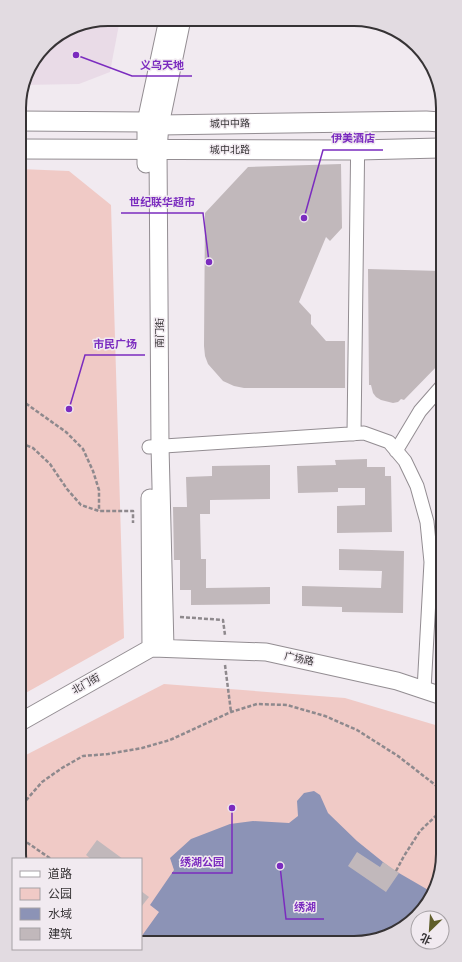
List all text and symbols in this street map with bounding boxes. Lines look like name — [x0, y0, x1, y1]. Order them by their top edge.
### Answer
callout: 义乌天地 — [132, 53, 192, 76]
text: 义乌天地 — [140, 59, 184, 72]
street label: 城中中路 — [210, 118, 250, 130]
callout: 伊美酒店 — [323, 127, 383, 150]
text: 伊美酒店 — [331, 132, 375, 145]
street label: 城中北路 — [210, 144, 250, 156]
callout: 世纪联华超市 — [121, 190, 203, 213]
text: 世纪联华超市 — [129, 196, 195, 209]
street label: 南门街 — [154, 318, 166, 348]
callout: 市民广场 — [85, 332, 145, 355]
text: 市民广场 — [93, 338, 137, 351]
street label: 广场路 — [283, 650, 315, 668]
street label: 北门街 — [70, 671, 102, 697]
callout: 绣湖公园 — [172, 850, 232, 873]
text: 绣湖公园 — [180, 856, 224, 869]
legend — [12, 858, 142, 950]
text: 道路 — [48, 867, 72, 881]
text: 公园 — [48, 887, 72, 901]
callout: 绣湖 — [286, 896, 324, 919]
text: 绣湖 — [294, 901, 316, 914]
text: 水域 — [48, 907, 72, 921]
north arrow — [410, 910, 450, 950]
text: 建筑 — [48, 927, 72, 941]
text: 北 — [418, 930, 434, 947]

